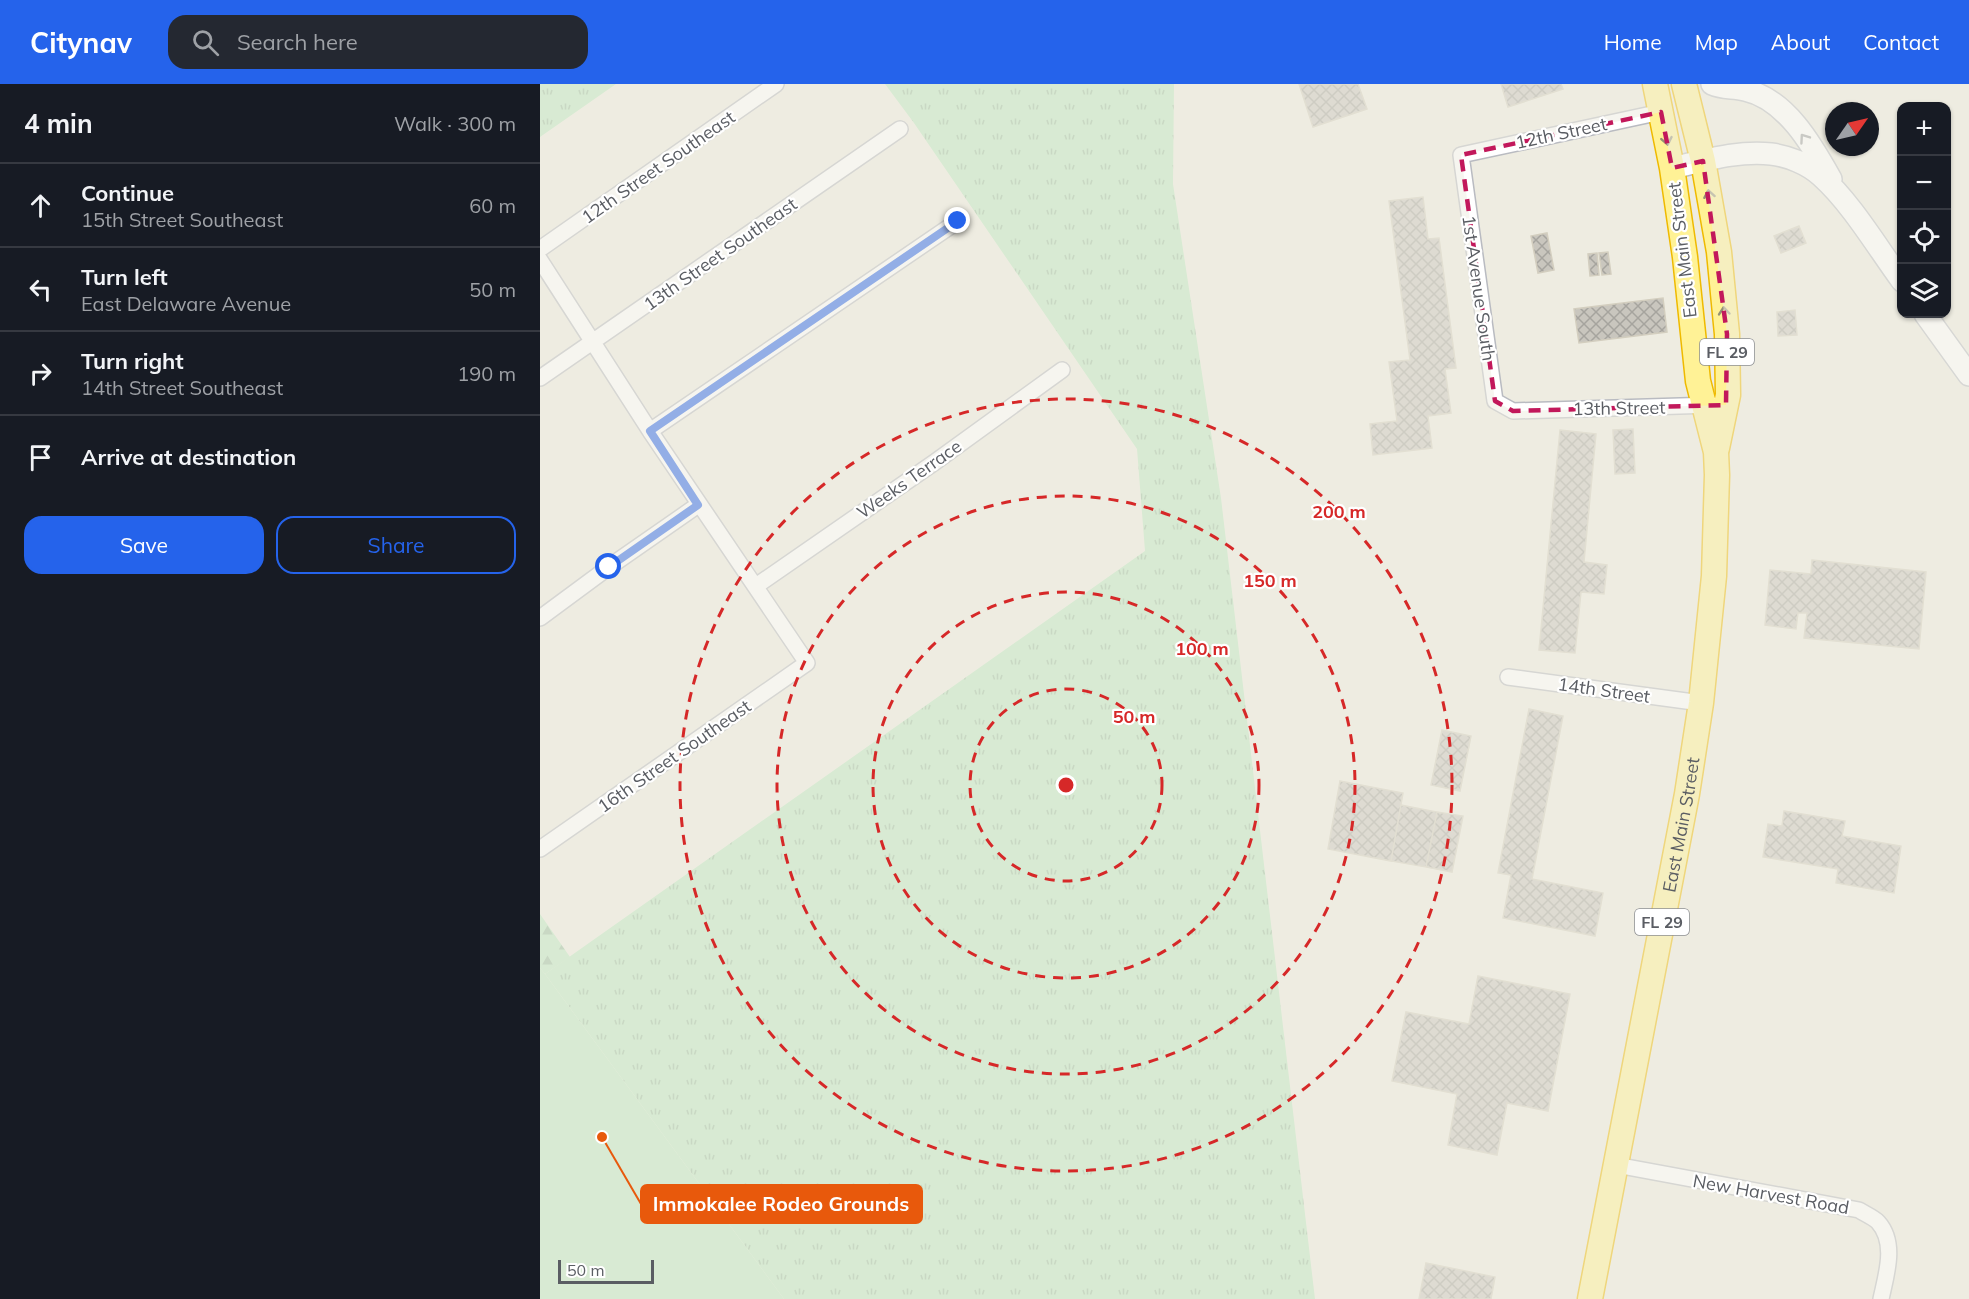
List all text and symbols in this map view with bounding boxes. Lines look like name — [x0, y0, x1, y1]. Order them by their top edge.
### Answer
search box — [168, 15, 588, 69]
text: Citynav — [30, 25, 132, 60]
icon: search — [189, 26, 222, 59]
text: Search here — [237, 28, 358, 56]
text: Home — [1604, 29, 1662, 55]
text: Map — [1695, 29, 1738, 55]
text: About — [1771, 29, 1830, 55]
text: Contact — [1863, 29, 1939, 55]
north arrow — [1825, 102, 1879, 156]
map controls — [1897, 102, 1951, 318]
button: + — [1897, 102, 1951, 156]
street label: 12th Street Southeast — [577, 105, 739, 229]
text: 4 min — [24, 107, 93, 140]
text: Walk · 300 m — [394, 111, 516, 136]
street label: 12th Street — [1513, 112, 1609, 154]
one-way arrow — [1800, 133, 1811, 144]
one-way arrow — [1660, 136, 1673, 146]
button: − — [1897, 156, 1951, 210]
text: Continue — [81, 179, 174, 207]
street label: East Main Street — [1662, 181, 1702, 319]
icon: ahead — [24, 189, 57, 222]
one-way arrow — [1703, 190, 1716, 200]
street label: 13th Street Southeast — [639, 192, 801, 316]
text: 60 m — [469, 193, 516, 218]
text: 15th Street Southeast — [81, 207, 283, 232]
route end — [944, 207, 970, 233]
button: locate — [1897, 210, 1951, 264]
street label: 1st Avenue South — [1457, 214, 1501, 362]
text: Turn left — [81, 263, 168, 291]
button: layers — [1897, 264, 1951, 318]
icon: left — [24, 273, 57, 306]
text: 50 m — [469, 277, 516, 302]
text: East Delaware Avenue — [81, 291, 291, 316]
one-way arrow — [1718, 306, 1731, 315]
road number: FL 29 — [1700, 339, 1754, 365]
text: Turn right — [81, 347, 184, 375]
icon: right — [24, 357, 57, 390]
text: 190 m — [457, 361, 516, 386]
text: 14th Street Southeast — [81, 375, 283, 400]
street label: 13th Street — [1572, 396, 1666, 420]
street label: Weeks Terrace — [852, 434, 966, 524]
icon: arrive — [24, 441, 57, 474]
text: Arrive at destination — [81, 443, 296, 471]
text: 200 m — [1312, 500, 1366, 523]
button: Save — [24, 516, 264, 574]
button: Share — [276, 516, 516, 574]
route start — [595, 553, 621, 579]
text: 150 m — [1243, 569, 1297, 592]
text: 100 m — [1175, 637, 1229, 660]
street label: 14th Street — [1556, 672, 1652, 708]
street label: 16th Street Southeast — [593, 694, 755, 818]
text: 50 m — [1113, 705, 1155, 728]
street label: East Main Street — [1657, 756, 1704, 894]
centre of rings — [1056, 775, 1076, 795]
road number: FL 29 — [1635, 909, 1689, 935]
street label: New Harvest Road — [1691, 1169, 1851, 1219]
callout: Immokalee Rodeo Grounds — [641, 1185, 922, 1223]
text: Immokalee Rodeo Grounds — [653, 1191, 909, 1216]
scale bar — [558, 1257, 654, 1284]
text: 50 m — [567, 1260, 604, 1280]

